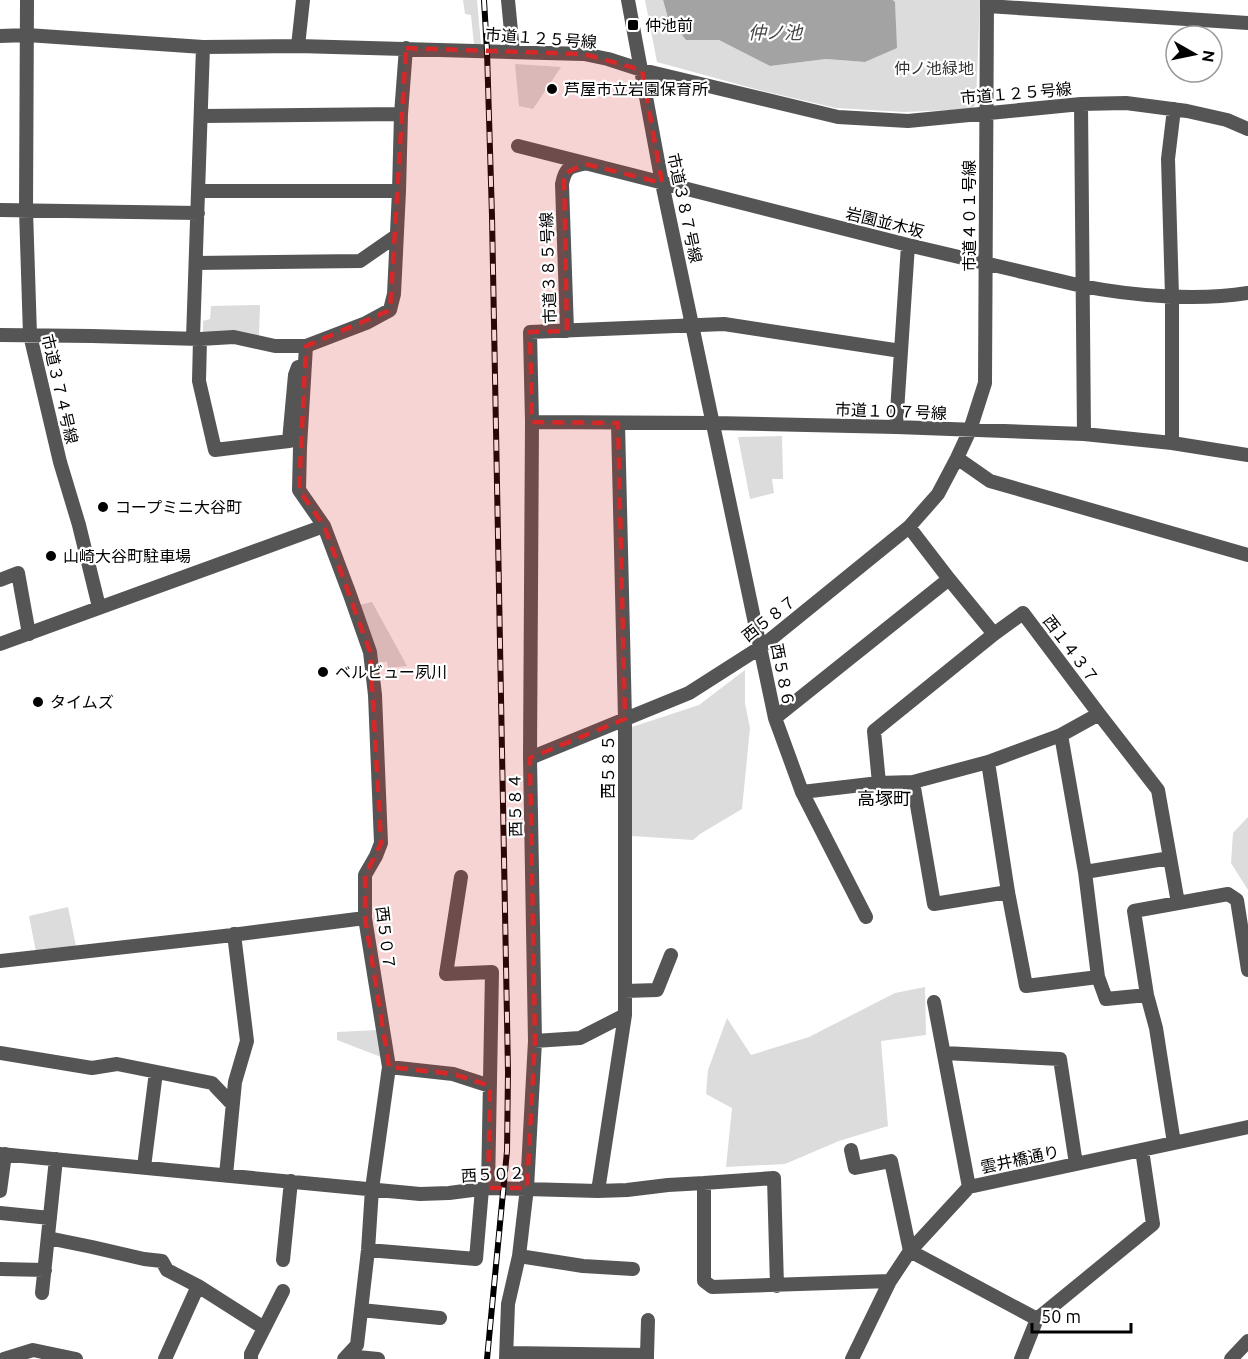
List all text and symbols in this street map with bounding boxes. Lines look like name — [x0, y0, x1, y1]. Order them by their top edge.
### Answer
place label: 仲池前 — [645, 16, 693, 34]
marker: 仲池前 — [626, 18, 640, 32]
water label: 仲ノ池 — [748, 22, 804, 42]
north arrow — [1164, 24, 1224, 84]
street label: 市道１２５号線 — [485, 25, 597, 51]
text: N — [1199, 49, 1219, 64]
park label: 仲ノ池緑地 — [894, 59, 974, 77]
street label: 市道１２５号線 — [959, 79, 1073, 107]
place label: 芦屋市立岩園保育所 — [564, 80, 708, 98]
marker: 芦屋市立岩園保育所 — [545, 82, 559, 96]
street label: 市道３８７号線 — [665, 151, 705, 265]
street label: 市道４０１号線 — [960, 160, 978, 272]
street label: 岩園並木坂 — [844, 204, 926, 240]
street label: 市道３８５号線 — [537, 212, 559, 324]
street label: 市道３７４号線 — [39, 332, 81, 446]
street label: 市道１０７号線 — [835, 400, 947, 422]
place label: コープミニ大谷町 — [115, 498, 242, 516]
marker: コープミニ大谷町 — [96, 500, 110, 514]
place label: 山崎大谷町駐車場 — [63, 547, 191, 565]
marker: 山崎大谷町駐車場 — [44, 549, 58, 563]
street label: 西５８７ — [738, 591, 800, 645]
street label: 西１４３７ — [1040, 612, 1102, 686]
street label: 西５８６ — [768, 642, 798, 708]
place label: ベルビュー夙川 — [335, 663, 447, 681]
marker: ベルビュー夙川 — [316, 665, 330, 679]
place label: タイムズ — [50, 693, 114, 711]
marker: タイムズ — [31, 695, 45, 709]
street label: 西５８５ — [599, 735, 617, 799]
street label: 西５８４ — [505, 773, 525, 837]
district label: 高塚町 — [857, 788, 911, 808]
street label: 西５０７ — [373, 905, 399, 971]
street label: 雲井橋通り — [979, 1142, 1061, 1176]
street label: 西５０２ — [461, 1163, 525, 1185]
scale bar — [1032, 1296, 1131, 1334]
text: 50 m — [1041, 1306, 1081, 1326]

